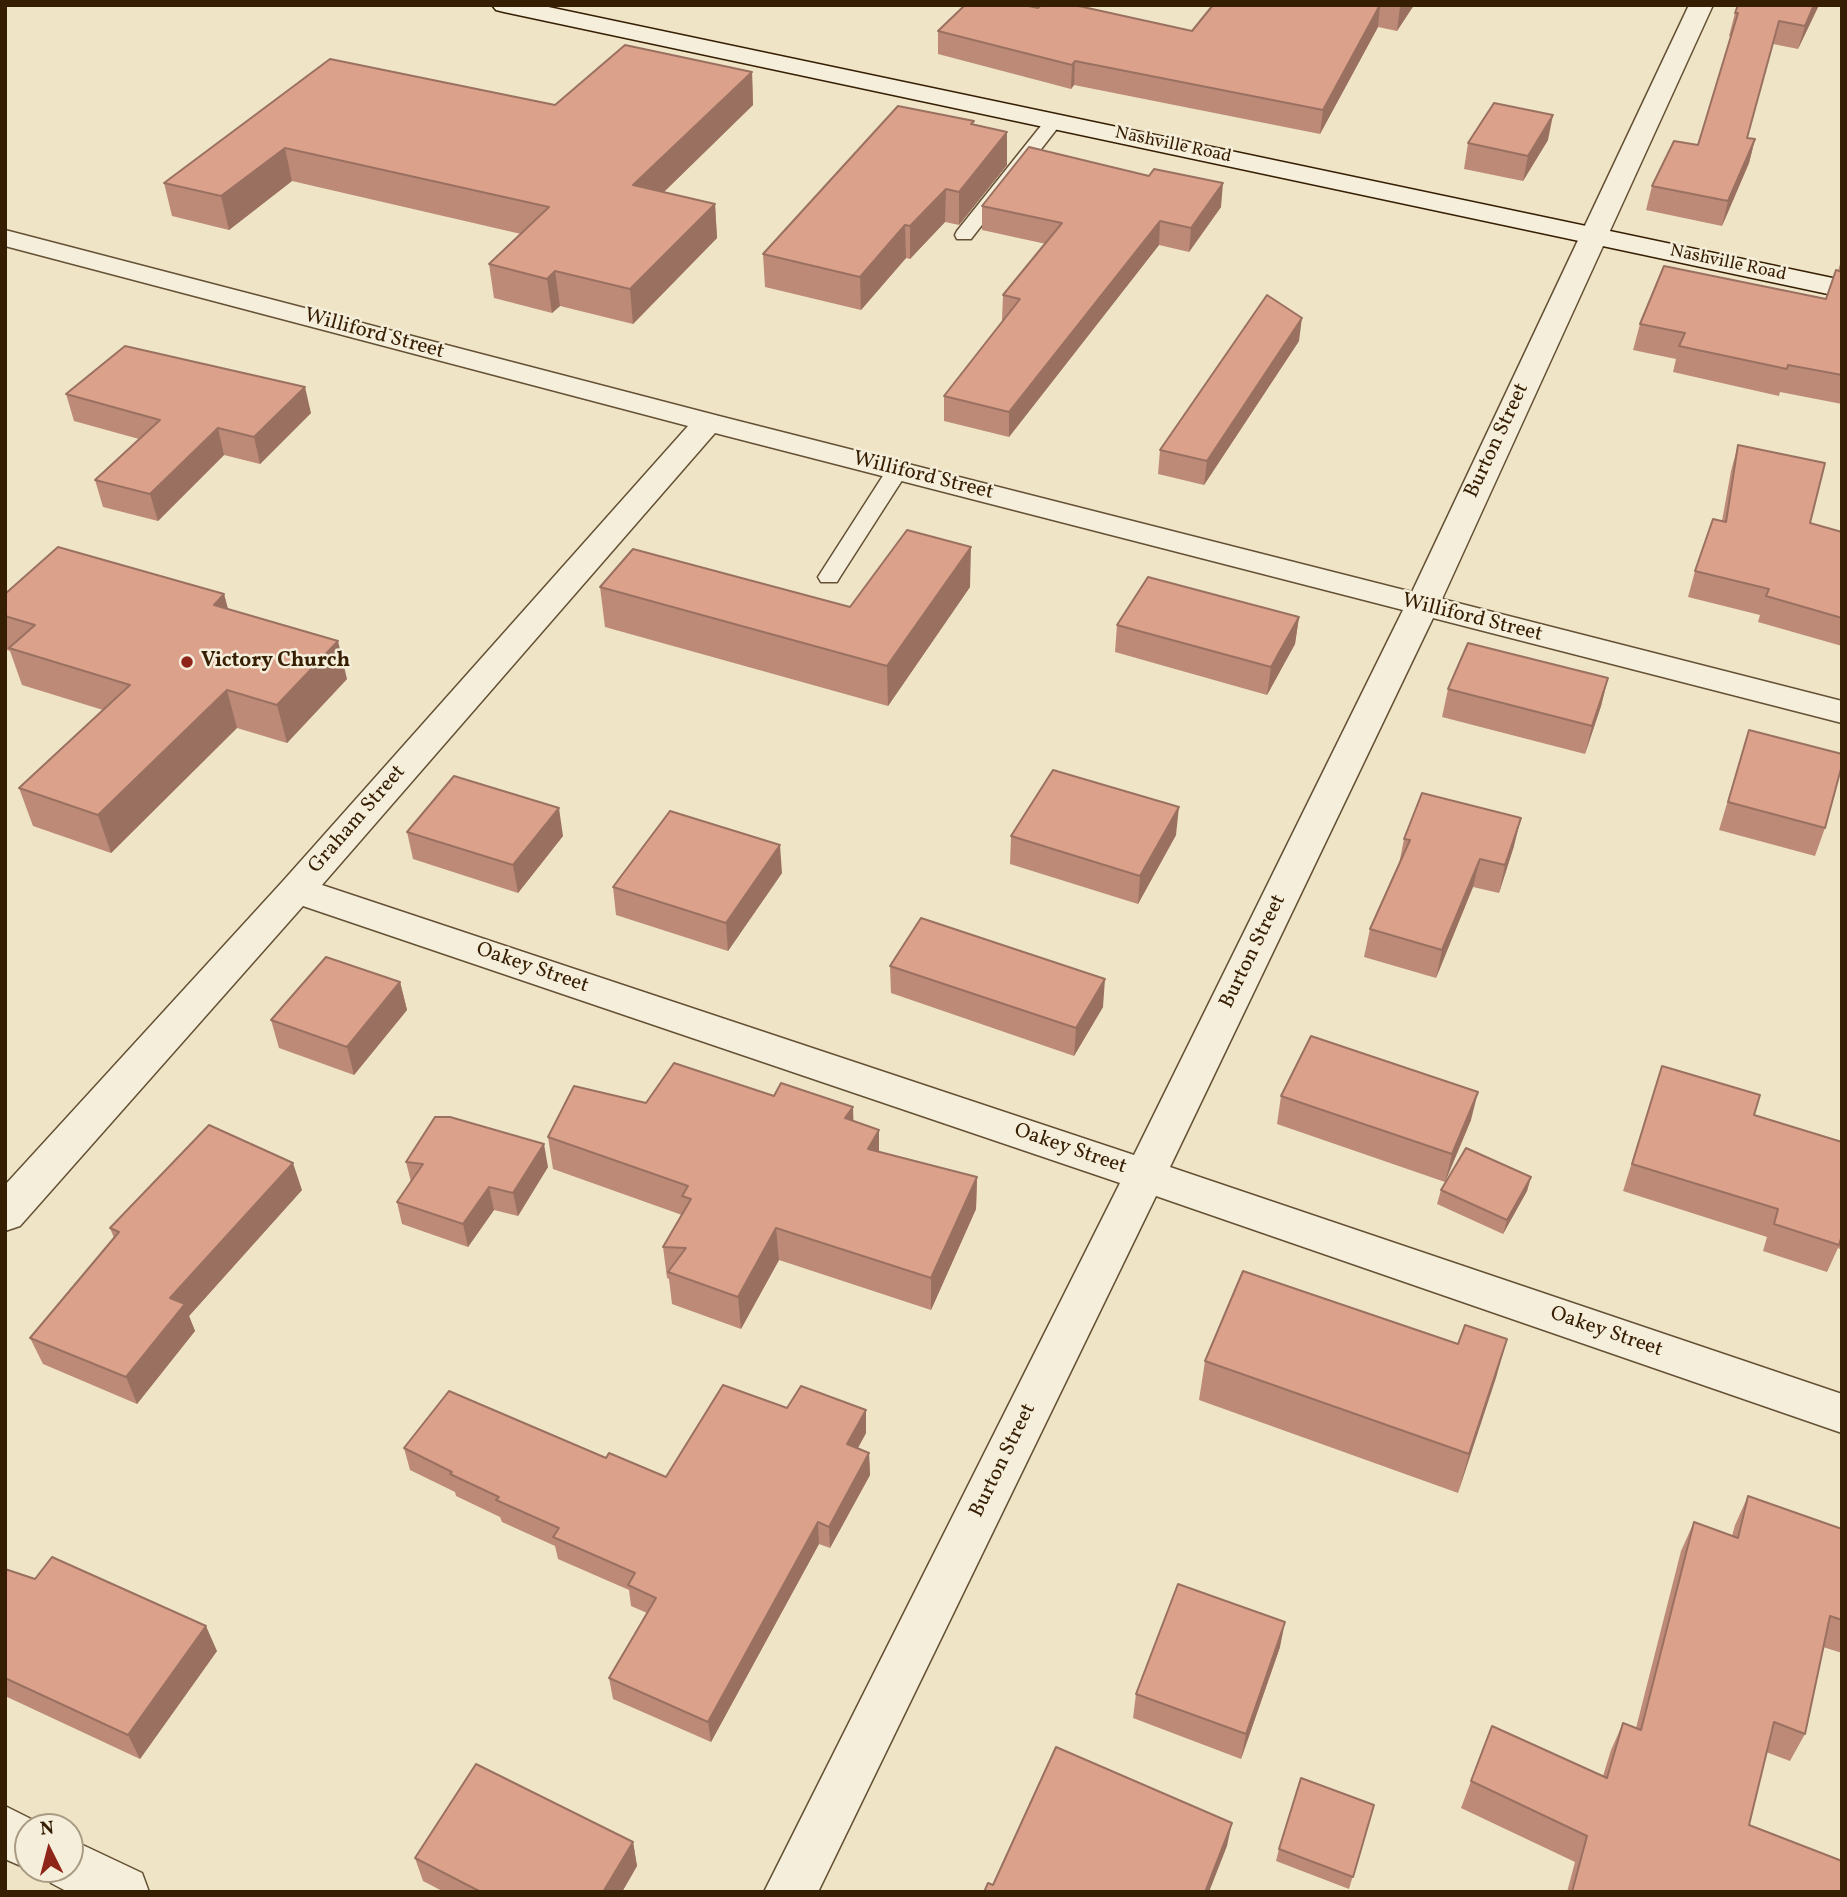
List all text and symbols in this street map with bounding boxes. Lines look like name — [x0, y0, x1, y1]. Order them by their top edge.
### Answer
street label: Nashville Road — [1113, 123, 1233, 169]
street label: Nashville Road — [1668, 241, 1788, 287]
street label: Williford Street — [301, 304, 447, 366]
street label: Burton Street — [1460, 380, 1536, 502]
street label: Williford Street — [850, 447, 996, 507]
street label: Williford Street — [1399, 589, 1545, 649]
place label: Victory Church — [201, 649, 350, 675]
marker: Victory Church — [179, 654, 195, 670]
street label: Graham Street — [304, 761, 412, 879]
street label: Burton Street — [1216, 891, 1292, 1013]
street label: Oakey Street — [472, 938, 592, 1000]
street label: Oakey Street — [1010, 1119, 1130, 1181]
street label: Oakey Street — [1546, 1302, 1666, 1364]
street label: Burton Street — [966, 1400, 1042, 1522]
north arrow — [14, 1813, 84, 1883]
text: N — [39, 1815, 55, 1843]

